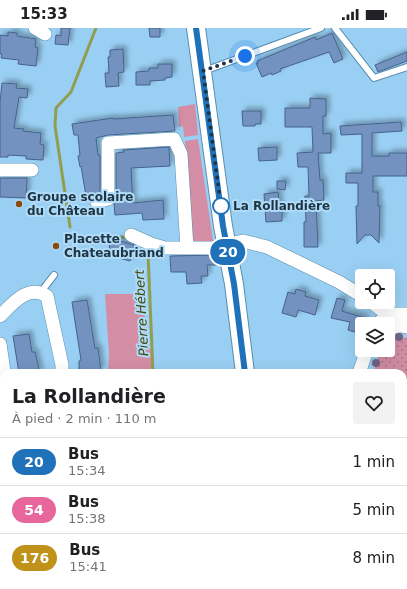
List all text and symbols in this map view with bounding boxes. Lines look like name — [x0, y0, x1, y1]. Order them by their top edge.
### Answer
text: 15:33 — [20, 5, 68, 23]
your location — [235, 46, 255, 66]
place label: Groupe scolaire du Château — [27, 190, 133, 218]
marker: La Rollandière — [212, 197, 230, 215]
marker: Groupe scolaire du Château — [14, 199, 24, 209]
place label: La Rollandière — [233, 199, 330, 213]
place label: Placette Chateaubriand — [64, 232, 164, 260]
line badge: 20 — [210, 239, 246, 265]
marker: Placette Chateaubriand — [51, 241, 61, 251]
text: 20 — [218, 244, 238, 260]
water label: Pierre Hébert — [132, 268, 151, 357]
map controls — [355, 269, 395, 357]
button: locate — [355, 269, 395, 309]
button: layers — [355, 317, 395, 357]
button: heart — [353, 382, 395, 424]
text: La Rollandière — [12, 385, 166, 407]
text: À pied · 2 min · 110 m — [12, 411, 156, 426]
text: Bus — [68, 445, 99, 463]
text: 1 min — [352, 453, 395, 471]
text: 20 — [24, 454, 44, 470]
text: 15:34 — [68, 463, 105, 478]
text: Bus — [68, 493, 99, 511]
text: 5 min — [352, 501, 395, 519]
text: 54 — [24, 502, 44, 518]
text: 15:38 — [68, 511, 105, 526]
text: Bus — [69, 541, 100, 559]
text: 8 min — [352, 549, 395, 567]
text: 176 — [20, 550, 49, 566]
text: 15:41 — [69, 559, 107, 574]

